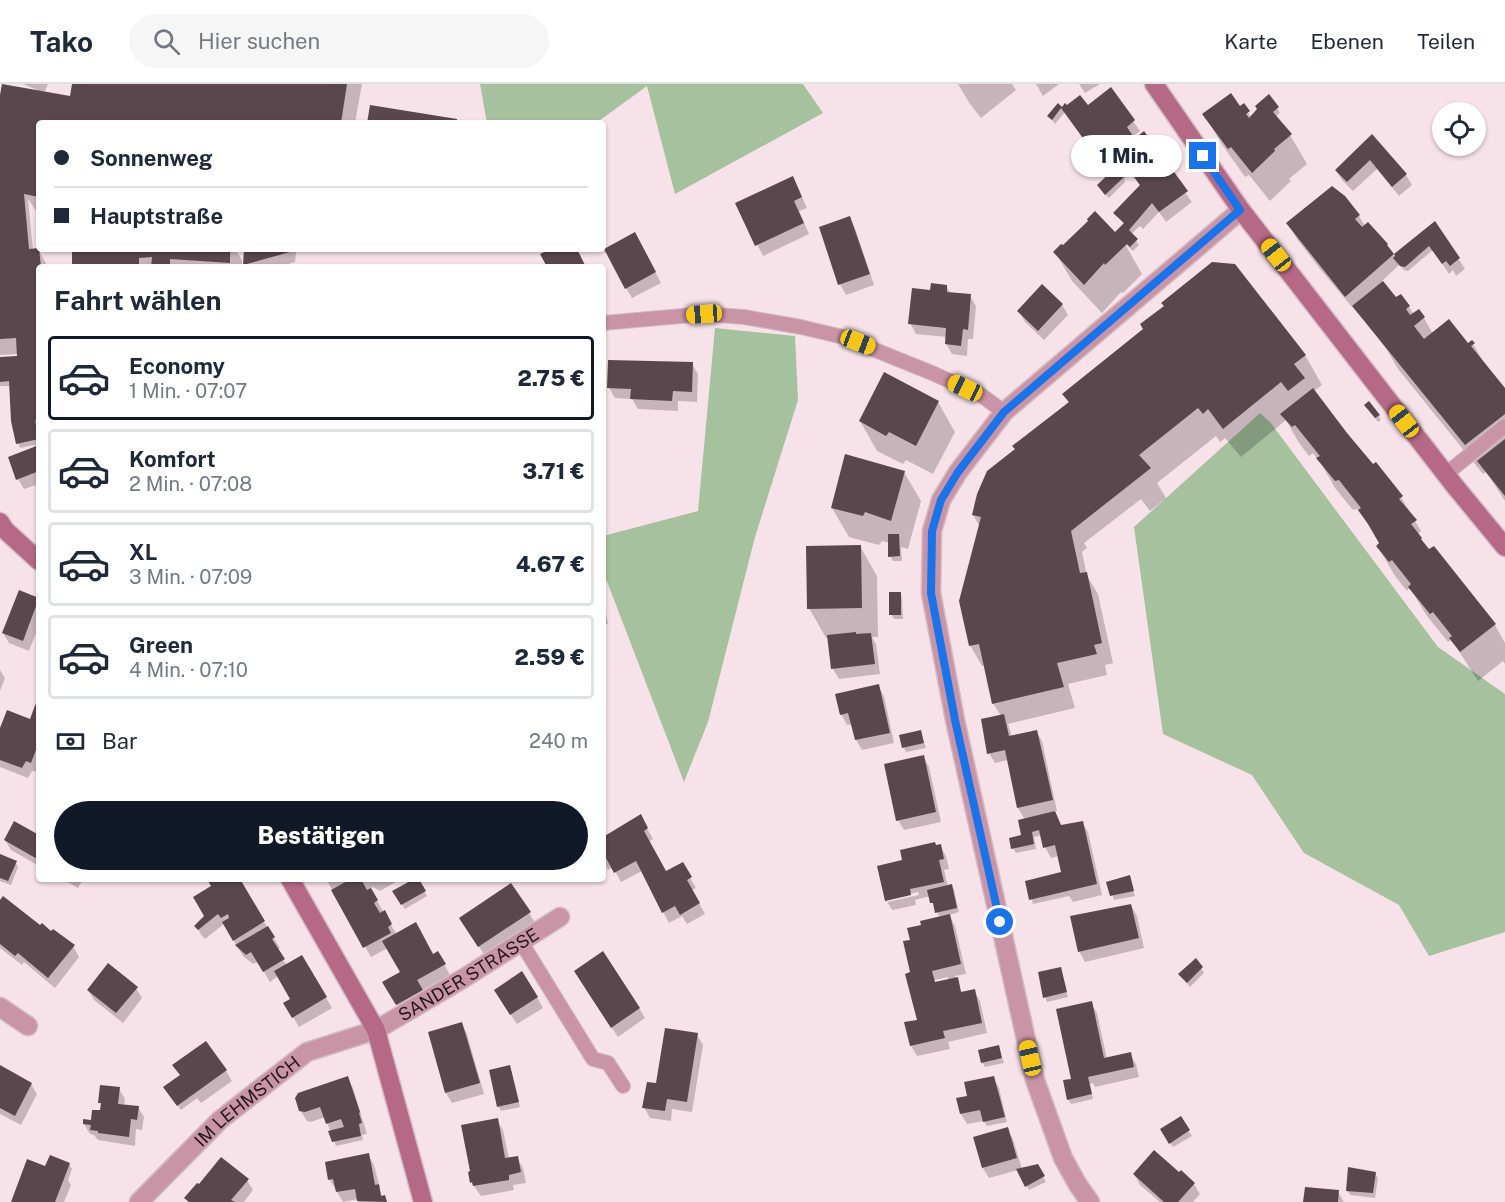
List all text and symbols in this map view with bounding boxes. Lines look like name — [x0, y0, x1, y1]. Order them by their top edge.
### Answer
search box — [129, 14, 549, 68]
text: Tako — [30, 25, 93, 58]
icon: search — [150, 25, 183, 58]
text: Hier suchen — [198, 28, 320, 54]
text: Karte — [1224, 29, 1278, 54]
text: Ebenen — [1311, 29, 1384, 54]
text: Teilen — [1417, 29, 1475, 54]
map controls — [1432, 102, 1486, 156]
button: locate — [1432, 102, 1486, 156]
callout: 1 Min. — [1071, 135, 1182, 177]
route end — [1189, 142, 1216, 169]
text: 1 Min. — [1099, 144, 1154, 168]
text: Sonnenweg — [90, 145, 213, 171]
text: Hauptstraße — [90, 203, 223, 229]
car — [1258, 235, 1294, 275]
text: Fahrt wählen — [54, 284, 222, 316]
car — [685, 304, 723, 324]
car — [838, 327, 878, 357]
icon: car — [57, 351, 111, 405]
text: Economy — [129, 353, 225, 379]
text: 2.75 € — [517, 365, 585, 391]
car — [945, 372, 985, 404]
text: 1 Min. · 07:07 — [129, 379, 247, 403]
car — [1386, 401, 1422, 441]
icon: car — [57, 444, 111, 498]
text: Komfort — [129, 446, 216, 472]
text: 3.71 € — [522, 458, 585, 484]
text: 2 Min. · 07:08 — [129, 472, 252, 496]
icon: car — [57, 537, 111, 591]
text: XL — [129, 539, 157, 565]
text: 4.67 € — [516, 551, 585, 577]
text: 3 Min. · 07:09 — [129, 565, 252, 589]
icon: car — [57, 630, 111, 684]
text: Green — [129, 632, 193, 658]
text: 2.59 € — [515, 644, 585, 670]
text: 4 Min. · 07:10 — [129, 658, 248, 682]
icon: cash — [54, 725, 87, 758]
text: Bar — [102, 728, 138, 754]
text: 240 m — [529, 729, 588, 753]
button: Bestätigen — [54, 801, 588, 870]
route start — [986, 908, 1013, 935]
street label: SANDER STRASSE — [394, 923, 542, 1025]
car — [1017, 1038, 1043, 1078]
street label: IM LEHMSTICH — [190, 1051, 304, 1151]

